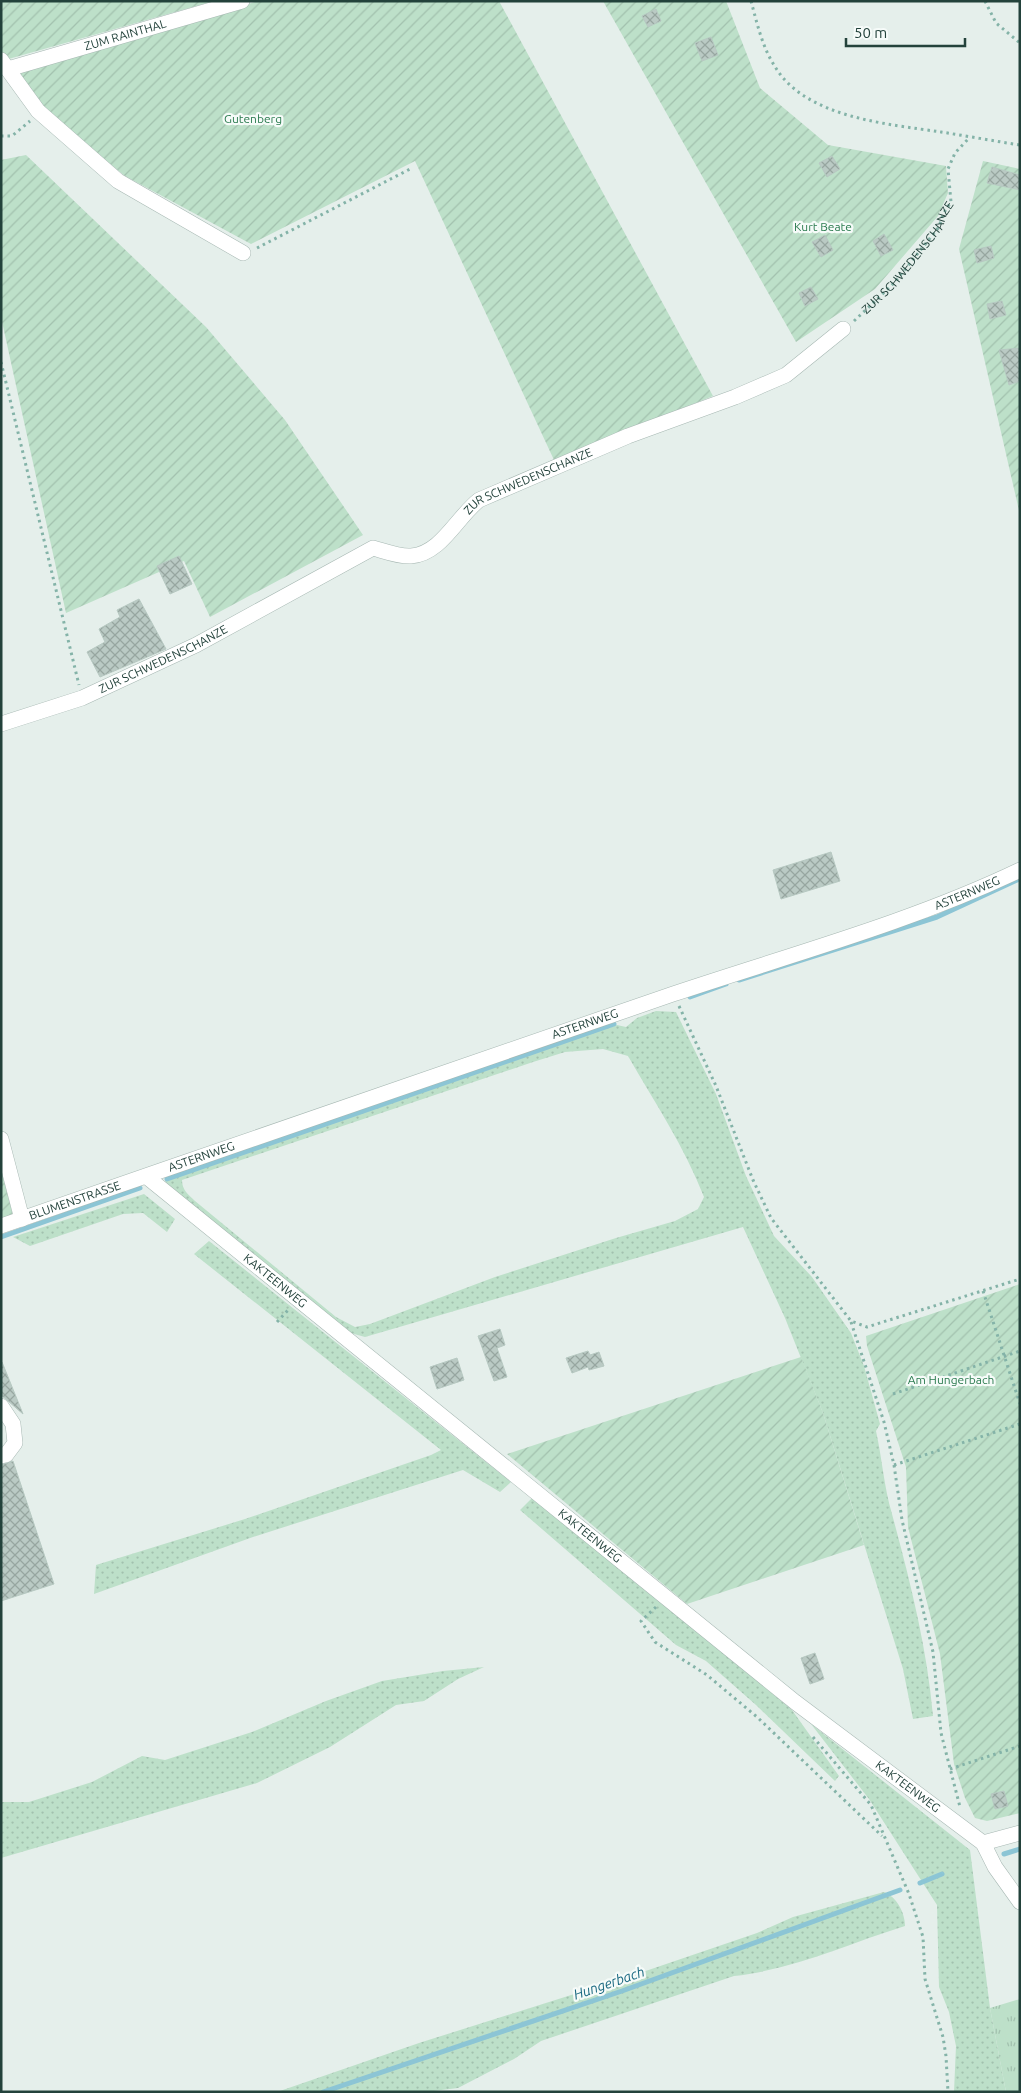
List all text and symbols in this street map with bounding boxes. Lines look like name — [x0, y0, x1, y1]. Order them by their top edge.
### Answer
scale bar — [846, 15, 965, 47]
street label: ZUM RAINTHAL — [83, 16, 167, 53]
text: 50 m — [854, 24, 887, 41]
park label: Gutenberg — [224, 112, 282, 125]
street label: ZUR SCHWEDENSCHANZE — [859, 198, 956, 316]
park label: Kurt Beate — [794, 220, 852, 233]
street label: ZUR SCHWEDENSCHANZE — [461, 445, 594, 517]
street label: ZUR SCHWEDENSCHANZE — [97, 622, 229, 695]
street label: ASTERNWEG — [933, 873, 1002, 912]
street label: ASTERNWEG — [550, 1006, 620, 1041]
street label: ASTERNWEG — [166, 1139, 236, 1174]
street label: BLUMENSTRASSE — [27, 1178, 122, 1222]
street label: KAKTEENWEG — [241, 1251, 310, 1310]
park label: Am Hungerbach — [908, 1373, 994, 1386]
street label: KAKTEENWEG — [556, 1506, 624, 1565]
street label: KAKTEENWEG — [873, 1758, 943, 1815]
water label: Hungerbach — [571, 1963, 647, 2003]

